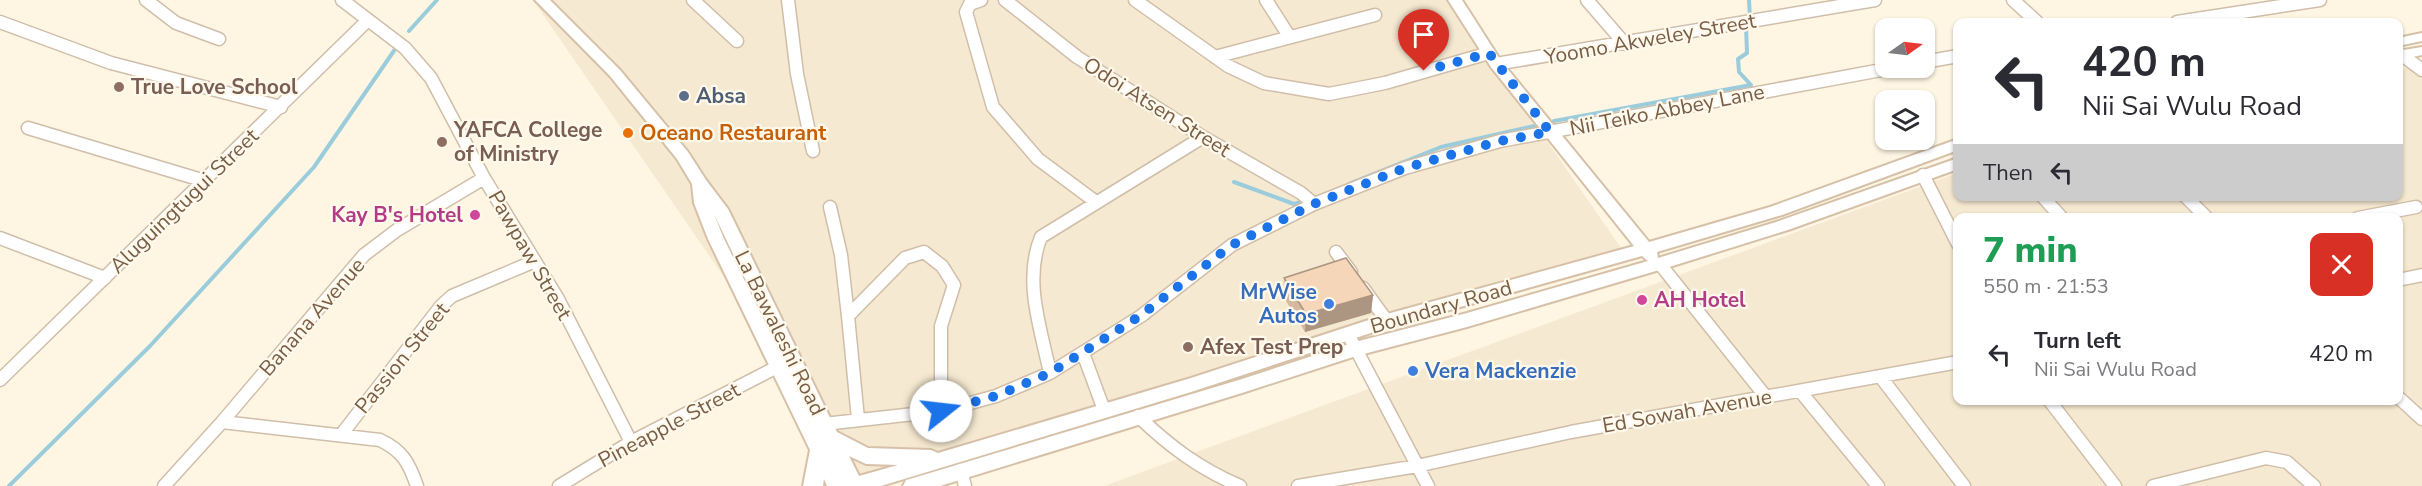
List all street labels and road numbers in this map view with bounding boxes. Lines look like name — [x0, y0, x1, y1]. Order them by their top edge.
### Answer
street label: Yoomo Akweley Street — [1541, 7, 1758, 72]
street label: Odoi Atsen Street — [1078, 50, 1236, 164]
street label: Nii Teiko Abbey Lane — [1567, 77, 1767, 143]
street label: Aluguingtugui Street — [103, 122, 265, 280]
street label: Pawpaw Street — [482, 185, 579, 325]
street label: La Bawaleshi Road — [728, 246, 832, 420]
street label: Banana Avenue — [253, 252, 371, 382]
street label: Boundary Road — [1367, 273, 1515, 341]
street label: Passion Street — [349, 296, 456, 419]
street label: Pineapple Street — [593, 376, 745, 474]
street label: Ed Sowah Avenue — [1600, 382, 1774, 440]

